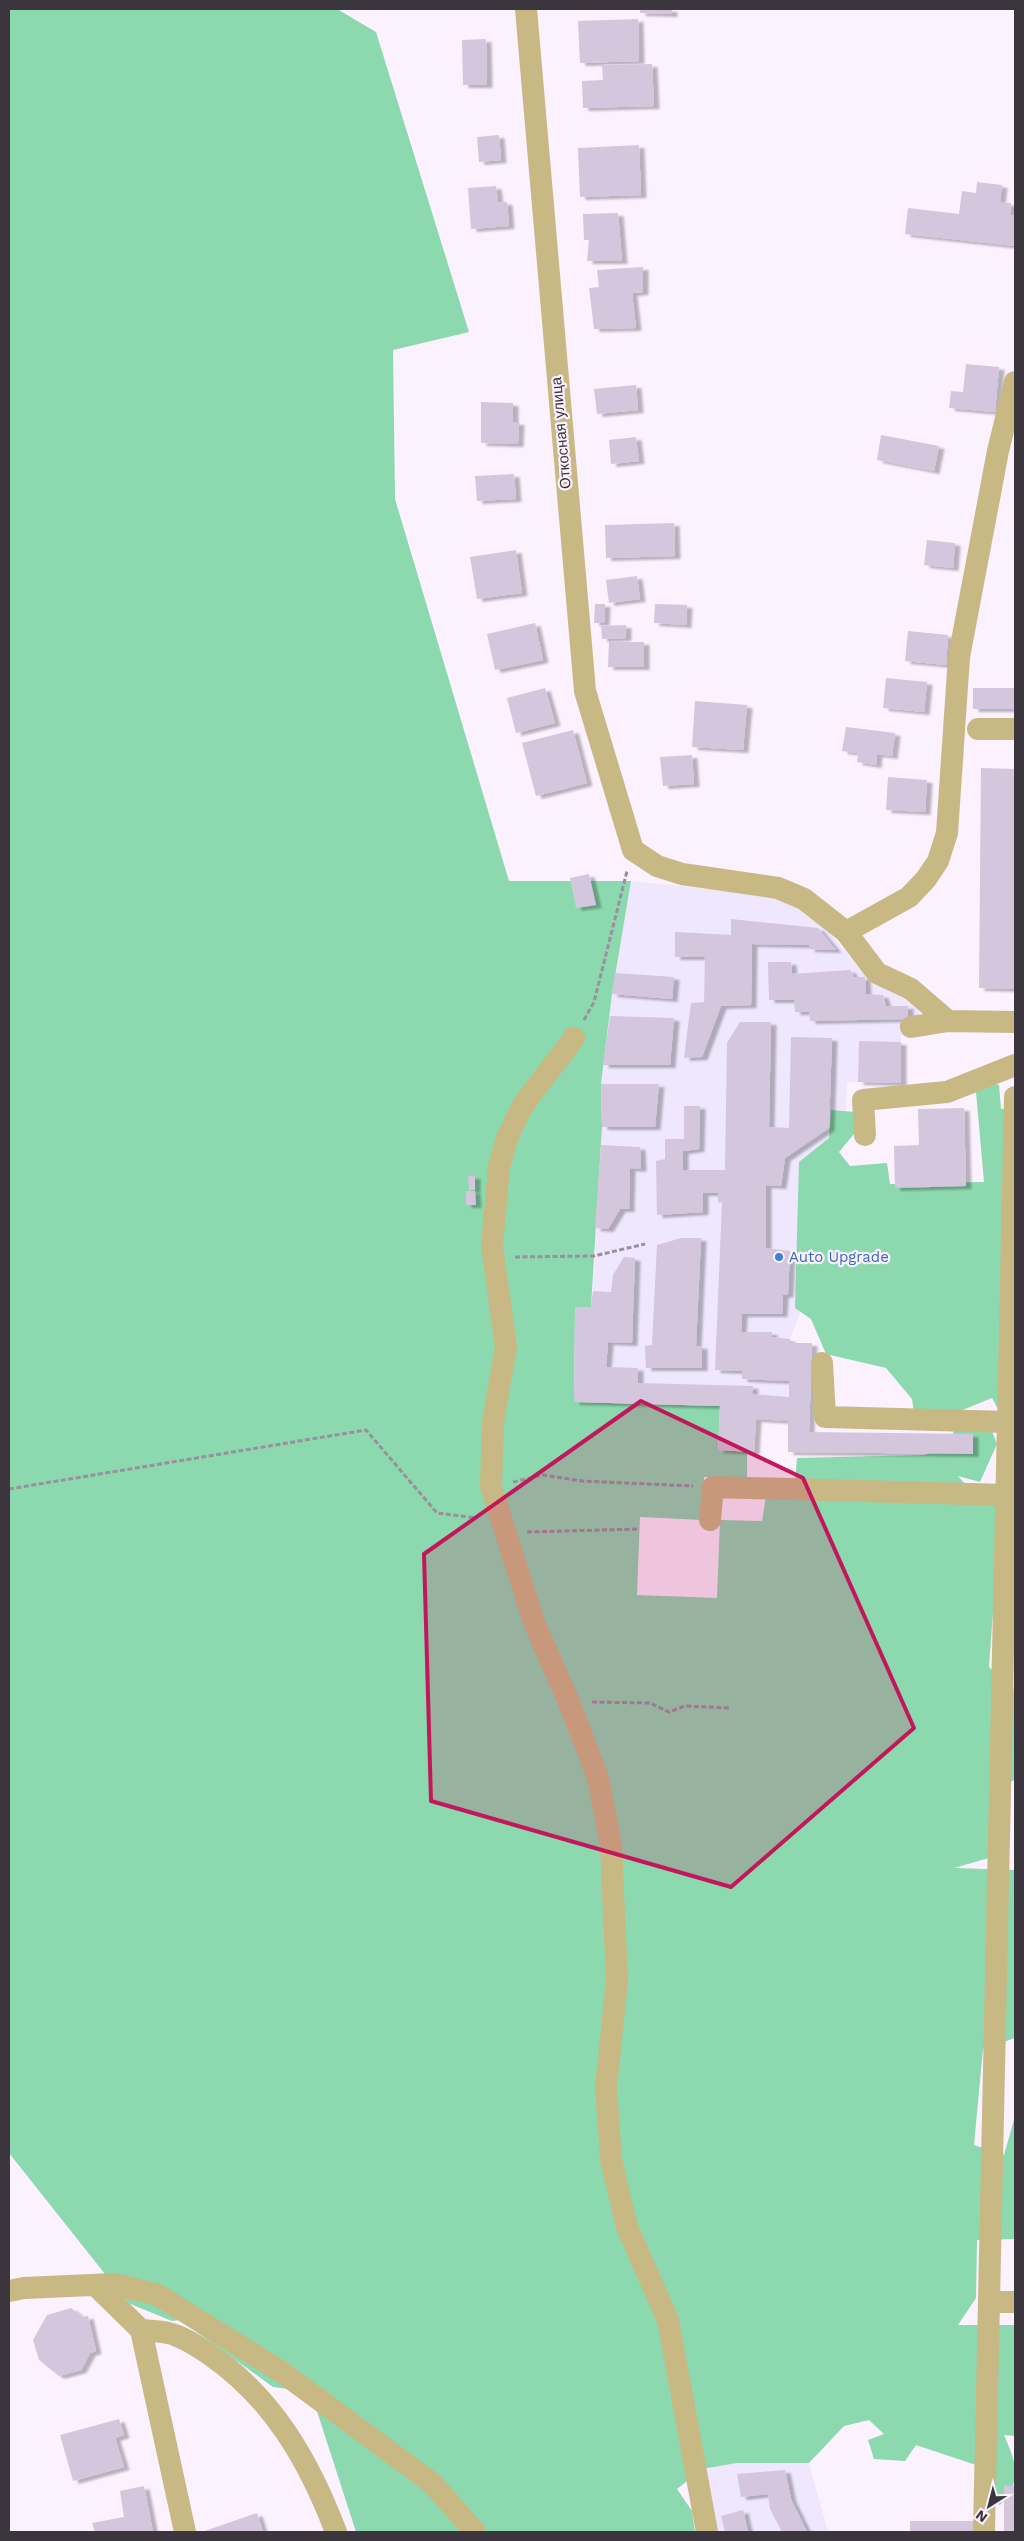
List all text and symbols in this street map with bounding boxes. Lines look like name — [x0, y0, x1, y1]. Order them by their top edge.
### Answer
street label: Откосная улица — [547, 376, 575, 490]
place label: Auto Upgrade — [789, 1248, 889, 1266]
marker: Auto Upgrade — [773, 1251, 785, 1263]
north arrow — [964, 2481, 1014, 2531]
text: N — [972, 2507, 990, 2526]

